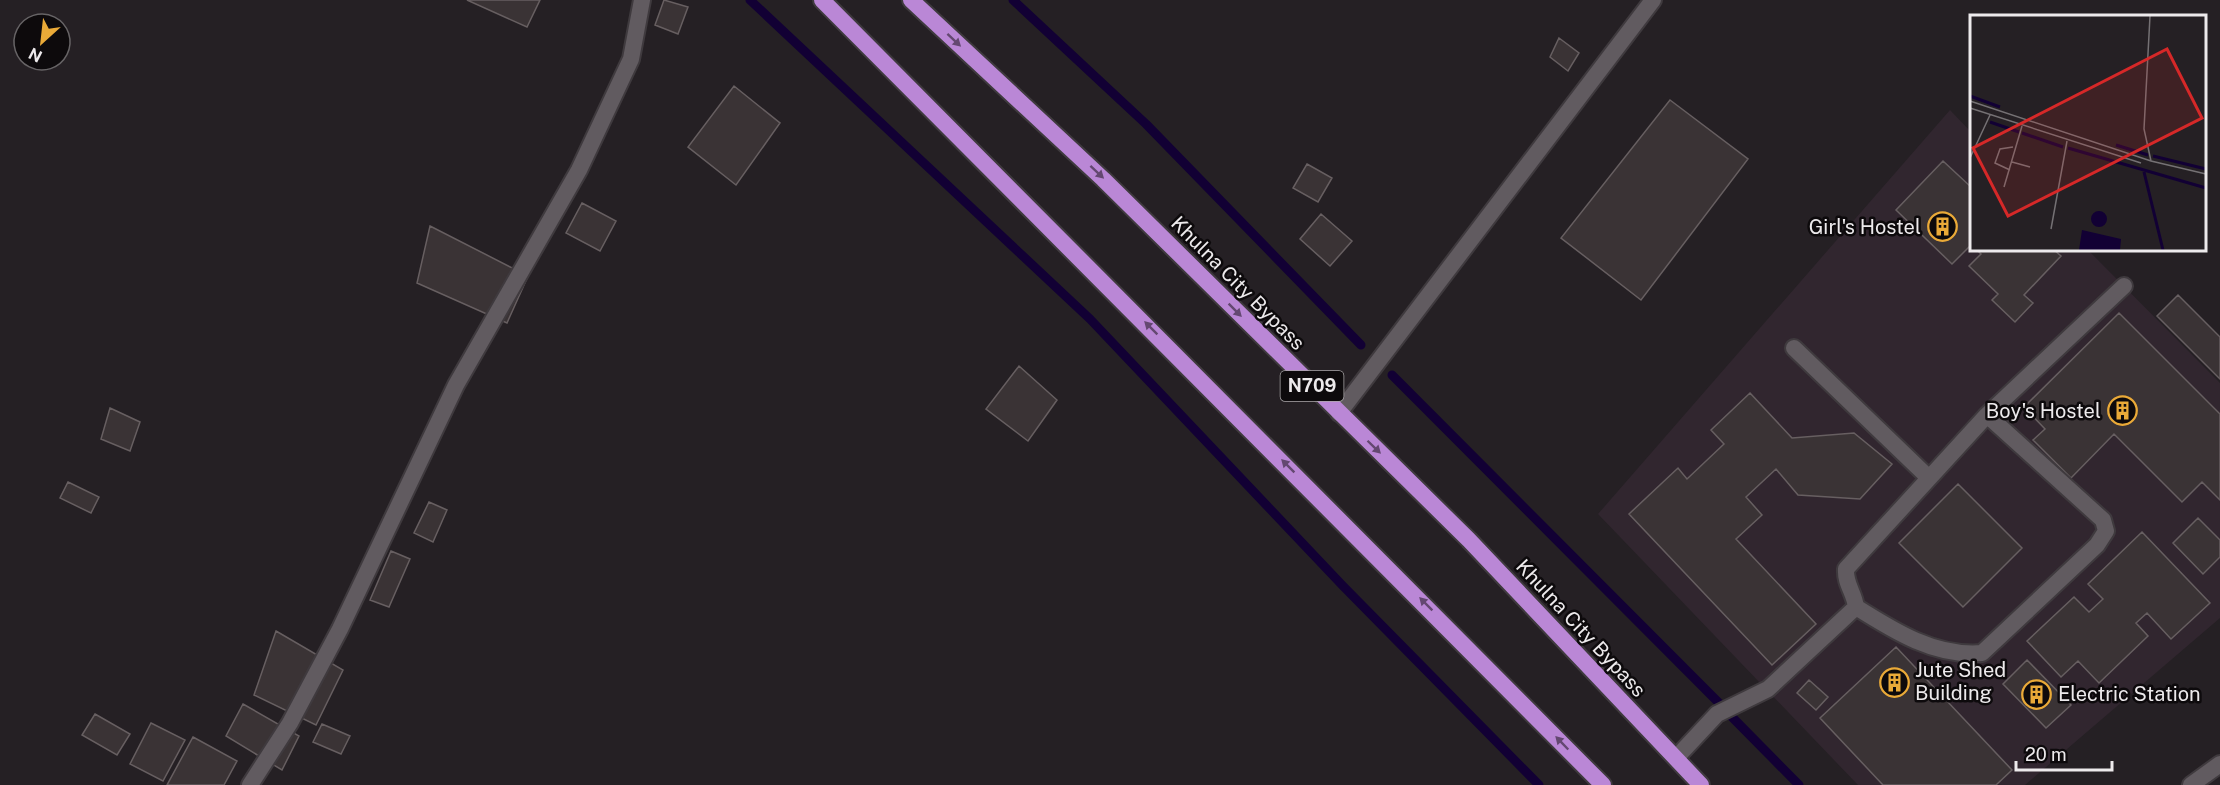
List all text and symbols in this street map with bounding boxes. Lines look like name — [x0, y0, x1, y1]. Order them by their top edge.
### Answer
north arrow — [12, 12, 72, 72]
inset map — [1970, 15, 2205, 250]
one-way arrow — [946, 33, 961, 47]
text: N — [26, 44, 45, 66]
one-way arrow — [1089, 165, 1103, 179]
street label: Khulna City Bypass — [1166, 211, 1310, 355]
building icon: Girl's Hostel — [1926, 211, 1958, 243]
place label: Girl's Hostel — [1809, 215, 1921, 239]
one-way arrow — [1228, 302, 1242, 316]
one-way arrow — [1144, 321, 1158, 335]
road number: N709 — [1280, 371, 1344, 401]
building icon: Boy's Hostel — [2106, 395, 2138, 427]
place label: Boy's Hostel — [1986, 399, 2101, 423]
one-way arrow — [1366, 440, 1381, 454]
one-way arrow — [1282, 459, 1296, 473]
street label: Khulna City Bypass — [1511, 554, 1651, 702]
one-way arrow — [1418, 597, 1433, 611]
place label: Jute Shed Building — [1915, 658, 2006, 705]
building icon: Jute Shed Building — [1878, 666, 1910, 698]
building icon: Electric Station — [2021, 678, 2053, 710]
place label: Electric Station — [2058, 682, 2201, 706]
scale bar — [2016, 734, 2112, 772]
one-way arrow — [1556, 737, 1570, 751]
text: 20 m — [2025, 744, 2067, 765]

